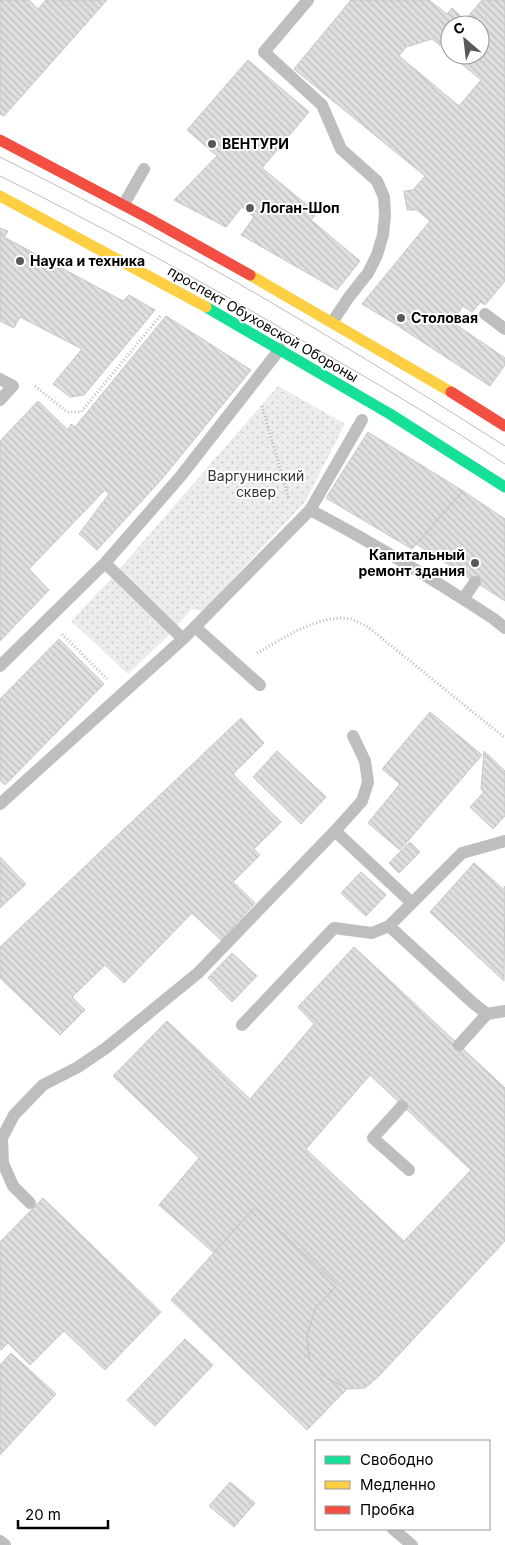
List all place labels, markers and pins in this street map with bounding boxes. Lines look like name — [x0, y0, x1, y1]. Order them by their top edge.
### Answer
place label: ВЕНТУРИ — [222, 135, 289, 152]
marker: ВЕНТУРИ — [206, 138, 218, 150]
place label: Логан-Шоп — [260, 199, 340, 216]
marker: Логан-Шоп — [244, 202, 256, 214]
place label: Наука и техника — [30, 252, 145, 269]
marker: Наука и техника — [14, 255, 26, 267]
place label: Столовая — [411, 309, 478, 326]
marker: Столовая — [395, 312, 407, 324]
place label: Капитальный ремонт здания — [358, 546, 465, 579]
marker: Капитальный ремонт здания — [469, 557, 481, 569]

